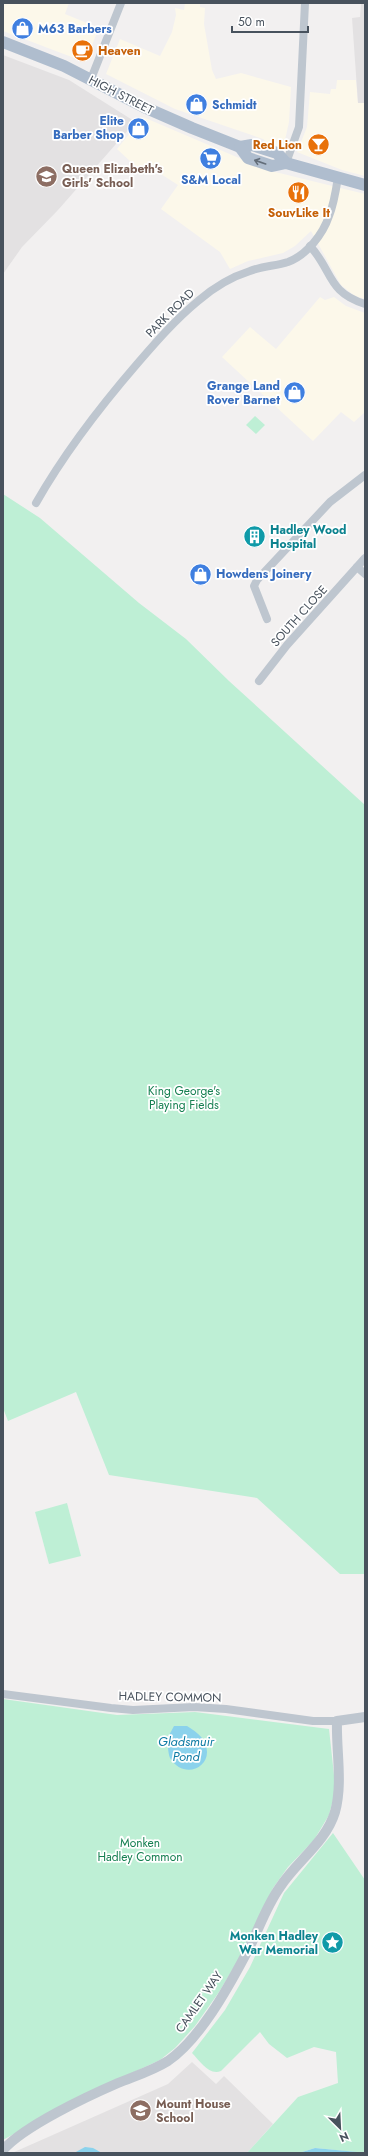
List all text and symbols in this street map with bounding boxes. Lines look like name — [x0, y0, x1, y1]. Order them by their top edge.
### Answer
scale bar — [232, 8, 308, 34]
text: 50 m — [238, 13, 265, 31]
shop icon: M63 Barbers — [9, 16, 35, 42]
place label: M63 Barbers — [38, 20, 112, 38]
cafe icon: Heaven — [69, 38, 95, 64]
place label: Heaven — [98, 42, 141, 60]
street label: HIGH STREET — [85, 71, 157, 119]
shop icon: Schmidt — [184, 92, 210, 118]
place label: Schmidt — [212, 96, 257, 114]
place label: Elite Barber Shop — [53, 112, 125, 144]
shop icon: Elite Barber Shop — [126, 115, 152, 141]
bar icon: Red Lion — [305, 132, 331, 158]
place label: Red Lion — [253, 136, 302, 154]
supermarket icon: S&M Local — [198, 146, 224, 172]
one-way arrow — [254, 158, 267, 165]
place label: Queen Elizabeth's Girls' School — [62, 160, 163, 192]
school or university icon: Queen Elizabeth's Girls' School — [33, 163, 59, 189]
place label: S&M Local — [181, 171, 241, 189]
restaurant icon: SouvLike It — [286, 179, 312, 205]
place label: SouvLike It — [268, 204, 330, 222]
street label: PARK ROAD — [141, 284, 199, 342]
place label: Grange Land Rover Barnet — [207, 377, 280, 409]
shop icon: Grange Land Rover Barnet — [282, 380, 308, 406]
place label: Hadley Wood Hospital — [270, 521, 346, 553]
building icon: Hadley Wood Hospital — [241, 524, 267, 550]
shop icon: Howdens Joinery — [187, 561, 213, 587]
place label: Howdens Joinery — [216, 565, 312, 583]
street label: SOUTH CLOSE — [266, 581, 332, 651]
park label: King George's Playing Fields — [148, 1082, 220, 1114]
street label: HADLEY COMMON — [118, 1687, 222, 1707]
water label: Gladsmuir Pond — [158, 1732, 215, 1766]
park label: Monken Hadley Common — [97, 1834, 183, 1866]
place label: Monken Hadley War Memorial — [230, 1927, 319, 1959]
place icon: Monken Hadley War Memorial — [320, 1930, 346, 1956]
street label: CAMLET WAY — [171, 1967, 227, 2036]
place label: Mount House School — [156, 2095, 231, 2127]
school or university icon: Mount House School — [128, 2098, 154, 2124]
north arrow — [320, 2108, 360, 2148]
text: N — [337, 2128, 351, 2146]

